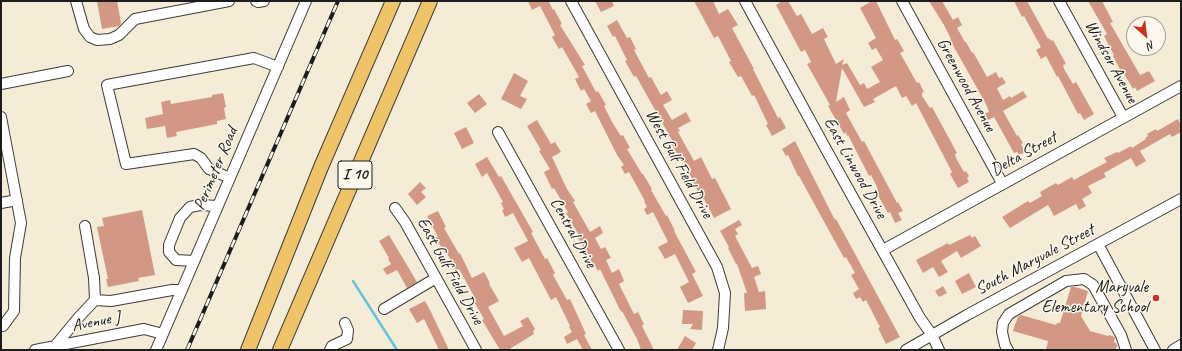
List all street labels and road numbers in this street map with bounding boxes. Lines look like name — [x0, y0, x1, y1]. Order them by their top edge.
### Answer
street label: Windsor Avenue — [1080, 17, 1142, 107]
street label: Greenwood Avenue — [932, 35, 1000, 135]
street label: West Gulf Field Drive — [641, 106, 717, 222]
street label: East Linwood Drive — [819, 114, 891, 222]
street label: Perimeter Road — [189, 124, 243, 214]
street label: Delta Street — [988, 128, 1060, 180]
road number: I 10 — [338, 161, 372, 189]
street label: Central Drive — [545, 194, 601, 272]
street label: East Gulf Field Drive — [412, 214, 488, 328]
street label: South Maryvale Street — [972, 220, 1098, 300]
street label: Avenue J — [70, 307, 122, 337]

